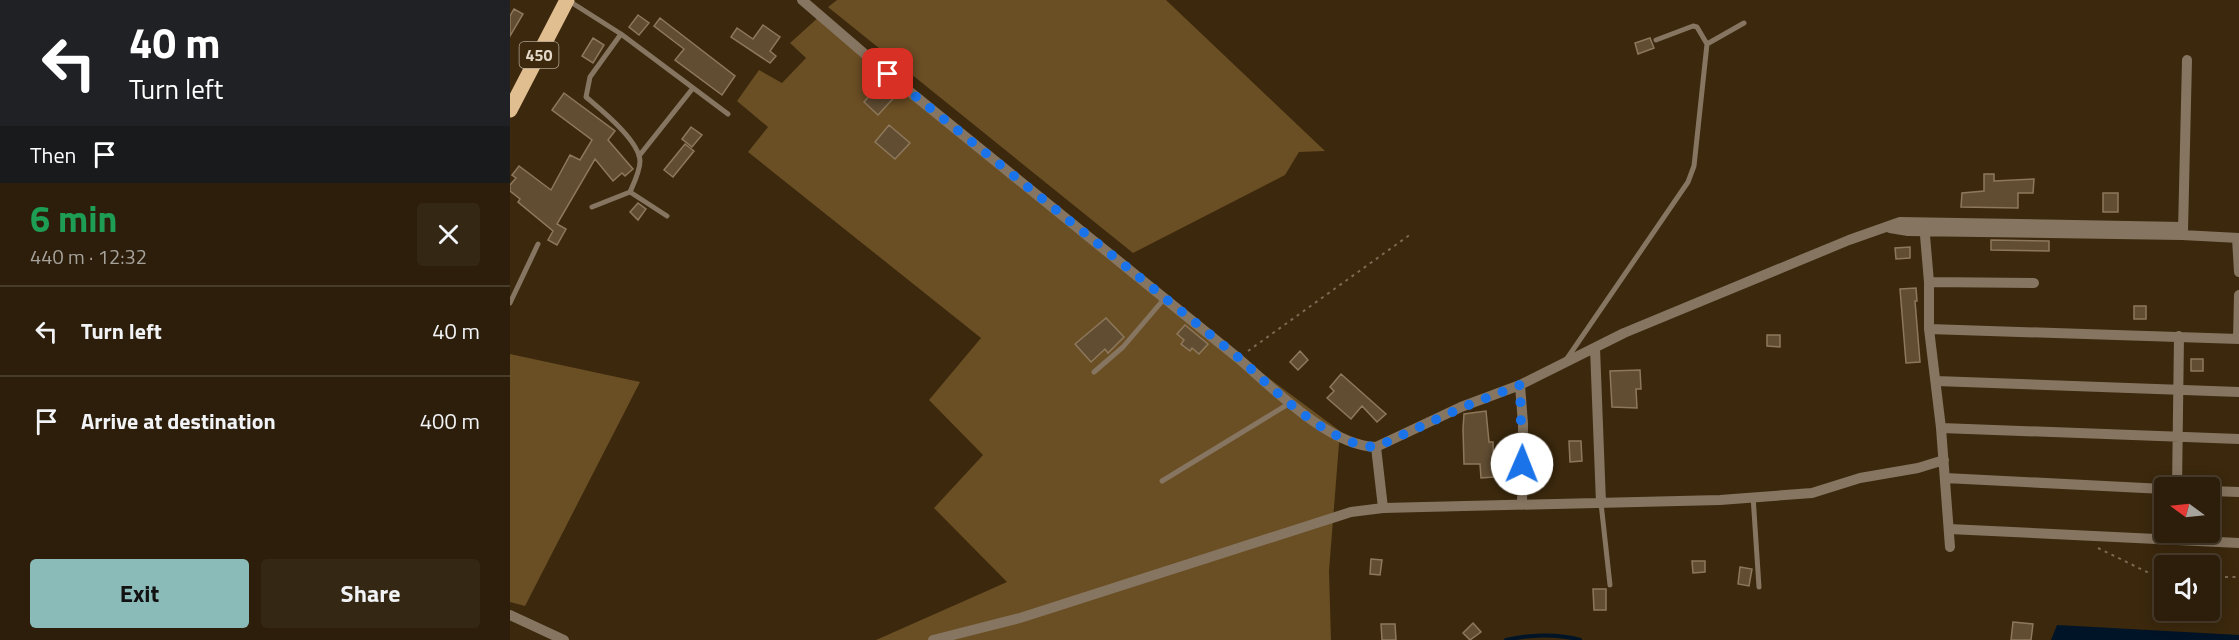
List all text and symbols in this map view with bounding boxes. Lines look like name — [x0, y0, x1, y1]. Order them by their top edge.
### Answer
text: 40 m — [129, 10, 221, 74]
icon: left — [30, 24, 108, 102]
road number: 450 — [519, 42, 558, 68]
pin — [862, 48, 913, 99]
icon: arrive — [871, 57, 904, 90]
text: Turn left — [129, 68, 223, 109]
text: Then — [30, 138, 76, 172]
icon: arrive — [88, 138, 121, 171]
text: 6 min — [30, 191, 117, 246]
button: close — [417, 203, 480, 266]
text: 440 m · 12:32 — [30, 241, 147, 272]
text: Turn left — [81, 314, 162, 348]
text: 40 m — [432, 314, 480, 348]
icon: left — [30, 315, 63, 348]
text: Arrive at destination — [81, 404, 276, 438]
text: 400 m — [420, 404, 480, 438]
icon: arrive — [30, 405, 63, 438]
position arrow — [1490, 432, 1554, 496]
north arrow — [2154, 477, 2220, 543]
map controls — [2154, 477, 2220, 621]
button: sound — [2154, 555, 2220, 621]
button: Exit — [30, 559, 249, 628]
button: Share — [261, 559, 480, 628]

